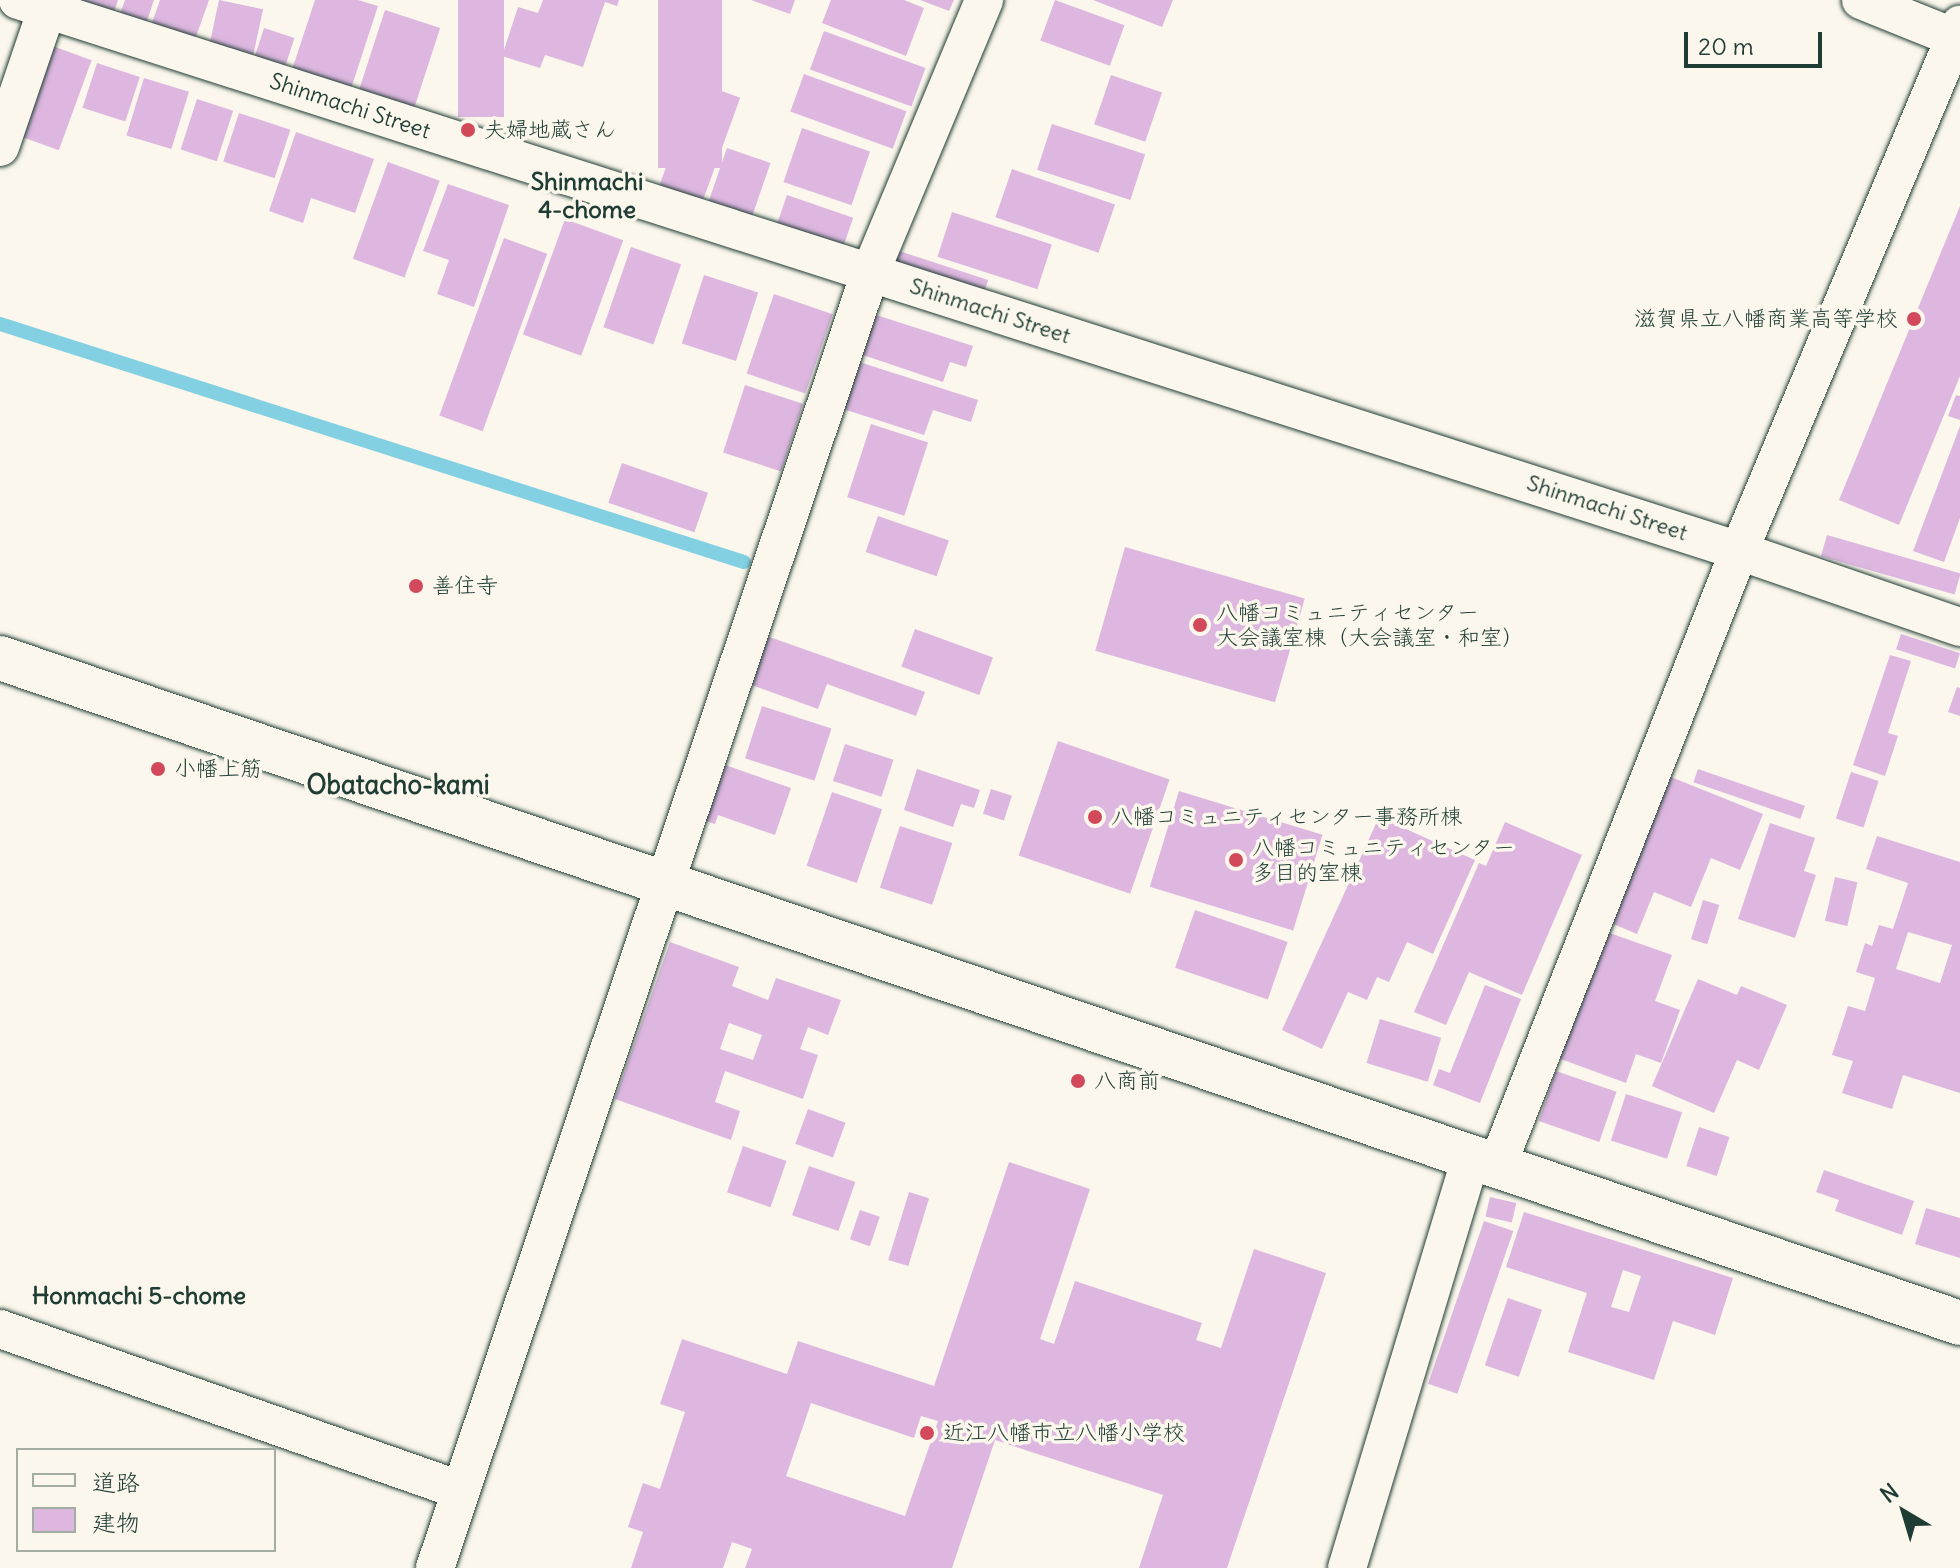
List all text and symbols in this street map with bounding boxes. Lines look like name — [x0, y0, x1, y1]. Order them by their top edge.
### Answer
scale bar — [1688, 16, 1826, 66]
text: 20 m — [1698, 31, 1754, 61]
street label: Shinmachi Street — [266, 68, 434, 144]
place label: 夫婦地蔵さん — [484, 117, 616, 143]
marker: 夫婦地蔵さん — [459, 121, 477, 139]
district label: Shinmachi 4-chome — [531, 168, 643, 224]
street label: Shinmachi Street — [906, 273, 1074, 349]
place label: 滋賀県立八幡商業高等学校 — [1634, 306, 1898, 332]
marker: 滋賀県立八幡商業高等学校 — [1905, 310, 1923, 328]
street label: Shinmachi Street — [1523, 470, 1691, 546]
place label: 善住寺 — [432, 573, 498, 599]
marker: 善住寺 — [407, 577, 425, 595]
place label: 八幡コミュニティセンター 大会議室棟（大会議室・和室） — [1216, 599, 1524, 650]
marker: 八幡コミュニティセンター 大会議室棟（大会議室・和室） — [1191, 616, 1209, 634]
place label: 小幡上筋 — [174, 756, 262, 782]
marker: 小幡上筋 — [149, 760, 167, 778]
district label: Obatacho-kami — [306, 769, 490, 801]
place label: 八幡コミュニティセンター事務所棟 — [1111, 804, 1463, 830]
marker: 八幡コミュニティセンター事務所棟 — [1086, 808, 1104, 826]
place label: 八幡コミュニティセンター 多目的室棟 — [1252, 834, 1516, 886]
marker: 八幡コミュニティセンター 多目的室棟 — [1227, 851, 1245, 869]
place label: 八商前 — [1094, 1068, 1160, 1094]
marker: 八商前 — [1069, 1072, 1087, 1090]
district label: Honmachi 5-chome — [32, 1282, 246, 1310]
place label: 近江八幡市立八幡小学校 — [943, 1420, 1185, 1446]
marker: 近江八幡市立八幡小学校 — [918, 1424, 936, 1442]
legend — [16, 1448, 276, 1552]
text: 道路 — [92, 1467, 140, 1497]
north arrow — [1864, 1472, 1944, 1552]
text: N — [1875, 1477, 1904, 1509]
text: 建物 — [92, 1507, 140, 1537]

